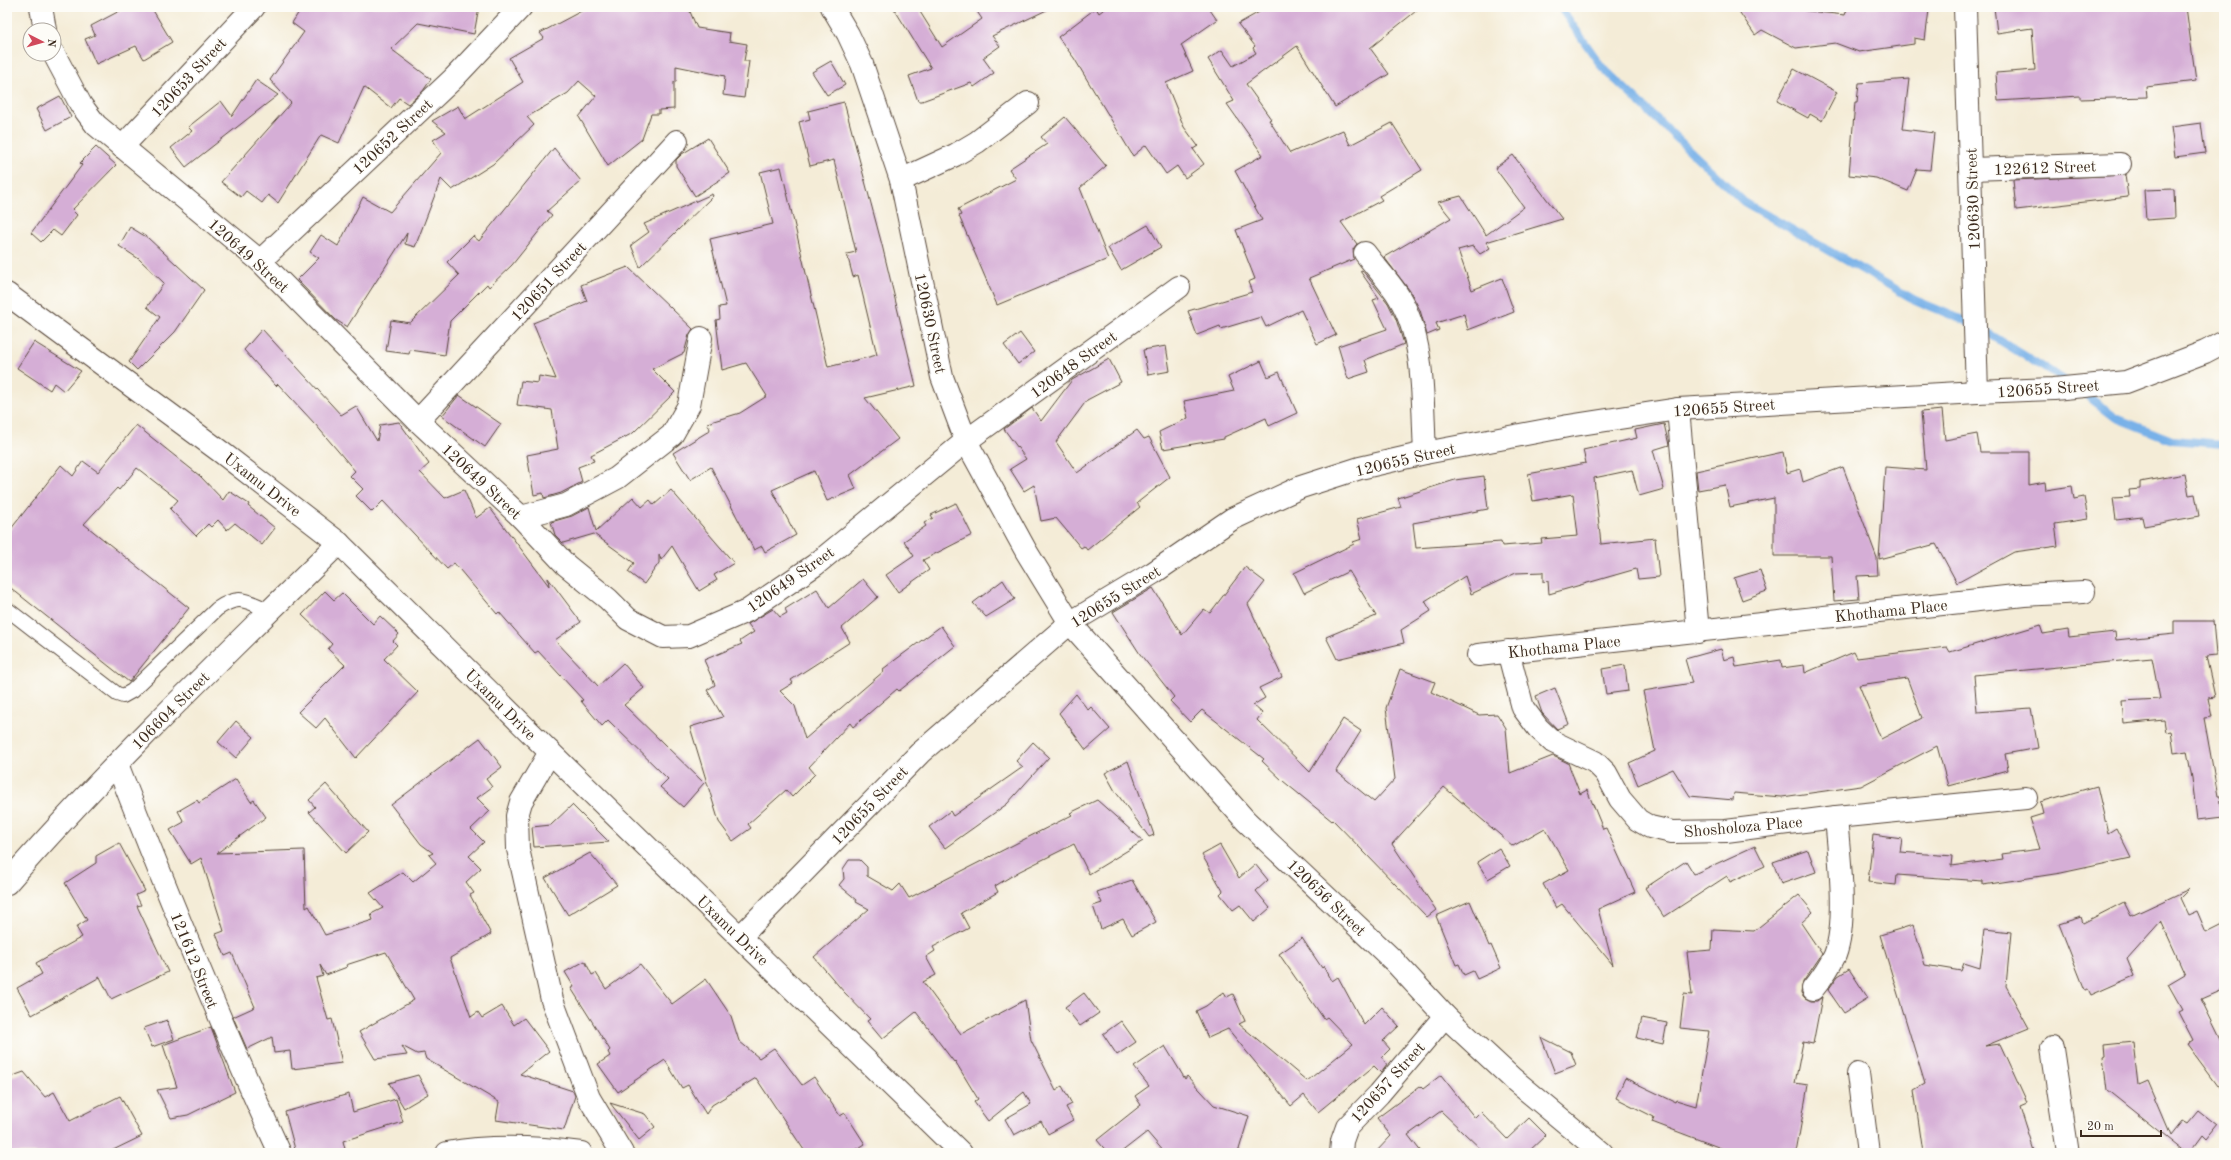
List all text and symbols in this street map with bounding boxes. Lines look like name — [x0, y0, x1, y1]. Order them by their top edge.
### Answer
north arrow — [22, 22, 62, 62]
street label: 120653 Street — [149, 35, 231, 121]
text: N — [44, 38, 56, 48]
street label: 120652 Street — [350, 96, 437, 178]
street label: 120630 Street — [1964, 147, 1984, 250]
street label: 122612 Street — [1994, 159, 2097, 179]
street label: 120649 Street — [204, 216, 291, 297]
street label: 120651 Street — [509, 239, 591, 325]
street label: 120630 Street — [911, 272, 948, 376]
street label: 120648 Street — [1028, 329, 1121, 402]
street label: 120655 Street — [1996, 378, 2100, 402]
street label: 120655 Street — [1672, 397, 1776, 421]
street label: 120649 Street — [438, 442, 524, 524]
street label: 120655 Street — [1354, 442, 1458, 480]
street label: Uxamu Drive — [220, 451, 303, 520]
street label: 120649 Street — [745, 544, 838, 617]
street label: 120655 Street — [1068, 564, 1164, 632]
street label: Khothama Place — [1834, 598, 1948, 626]
street label: Khothama Place — [1507, 634, 1621, 662]
street label: Uxamu Drive — [461, 667, 538, 744]
street label: 106604 Street — [129, 669, 214, 753]
street label: 120655 Street — [829, 764, 912, 849]
street label: Shosholoza Place — [1683, 815, 1803, 841]
street label: 120656 Street — [1283, 857, 1368, 940]
street label: Uxamu Drive — [693, 893, 771, 969]
street label: 121612 Street — [167, 910, 220, 1012]
street label: 120657 Street — [1348, 1040, 1429, 1127]
scale bar — [2081, 1112, 2161, 1138]
text: 20 m — [2087, 1121, 2114, 1133]

